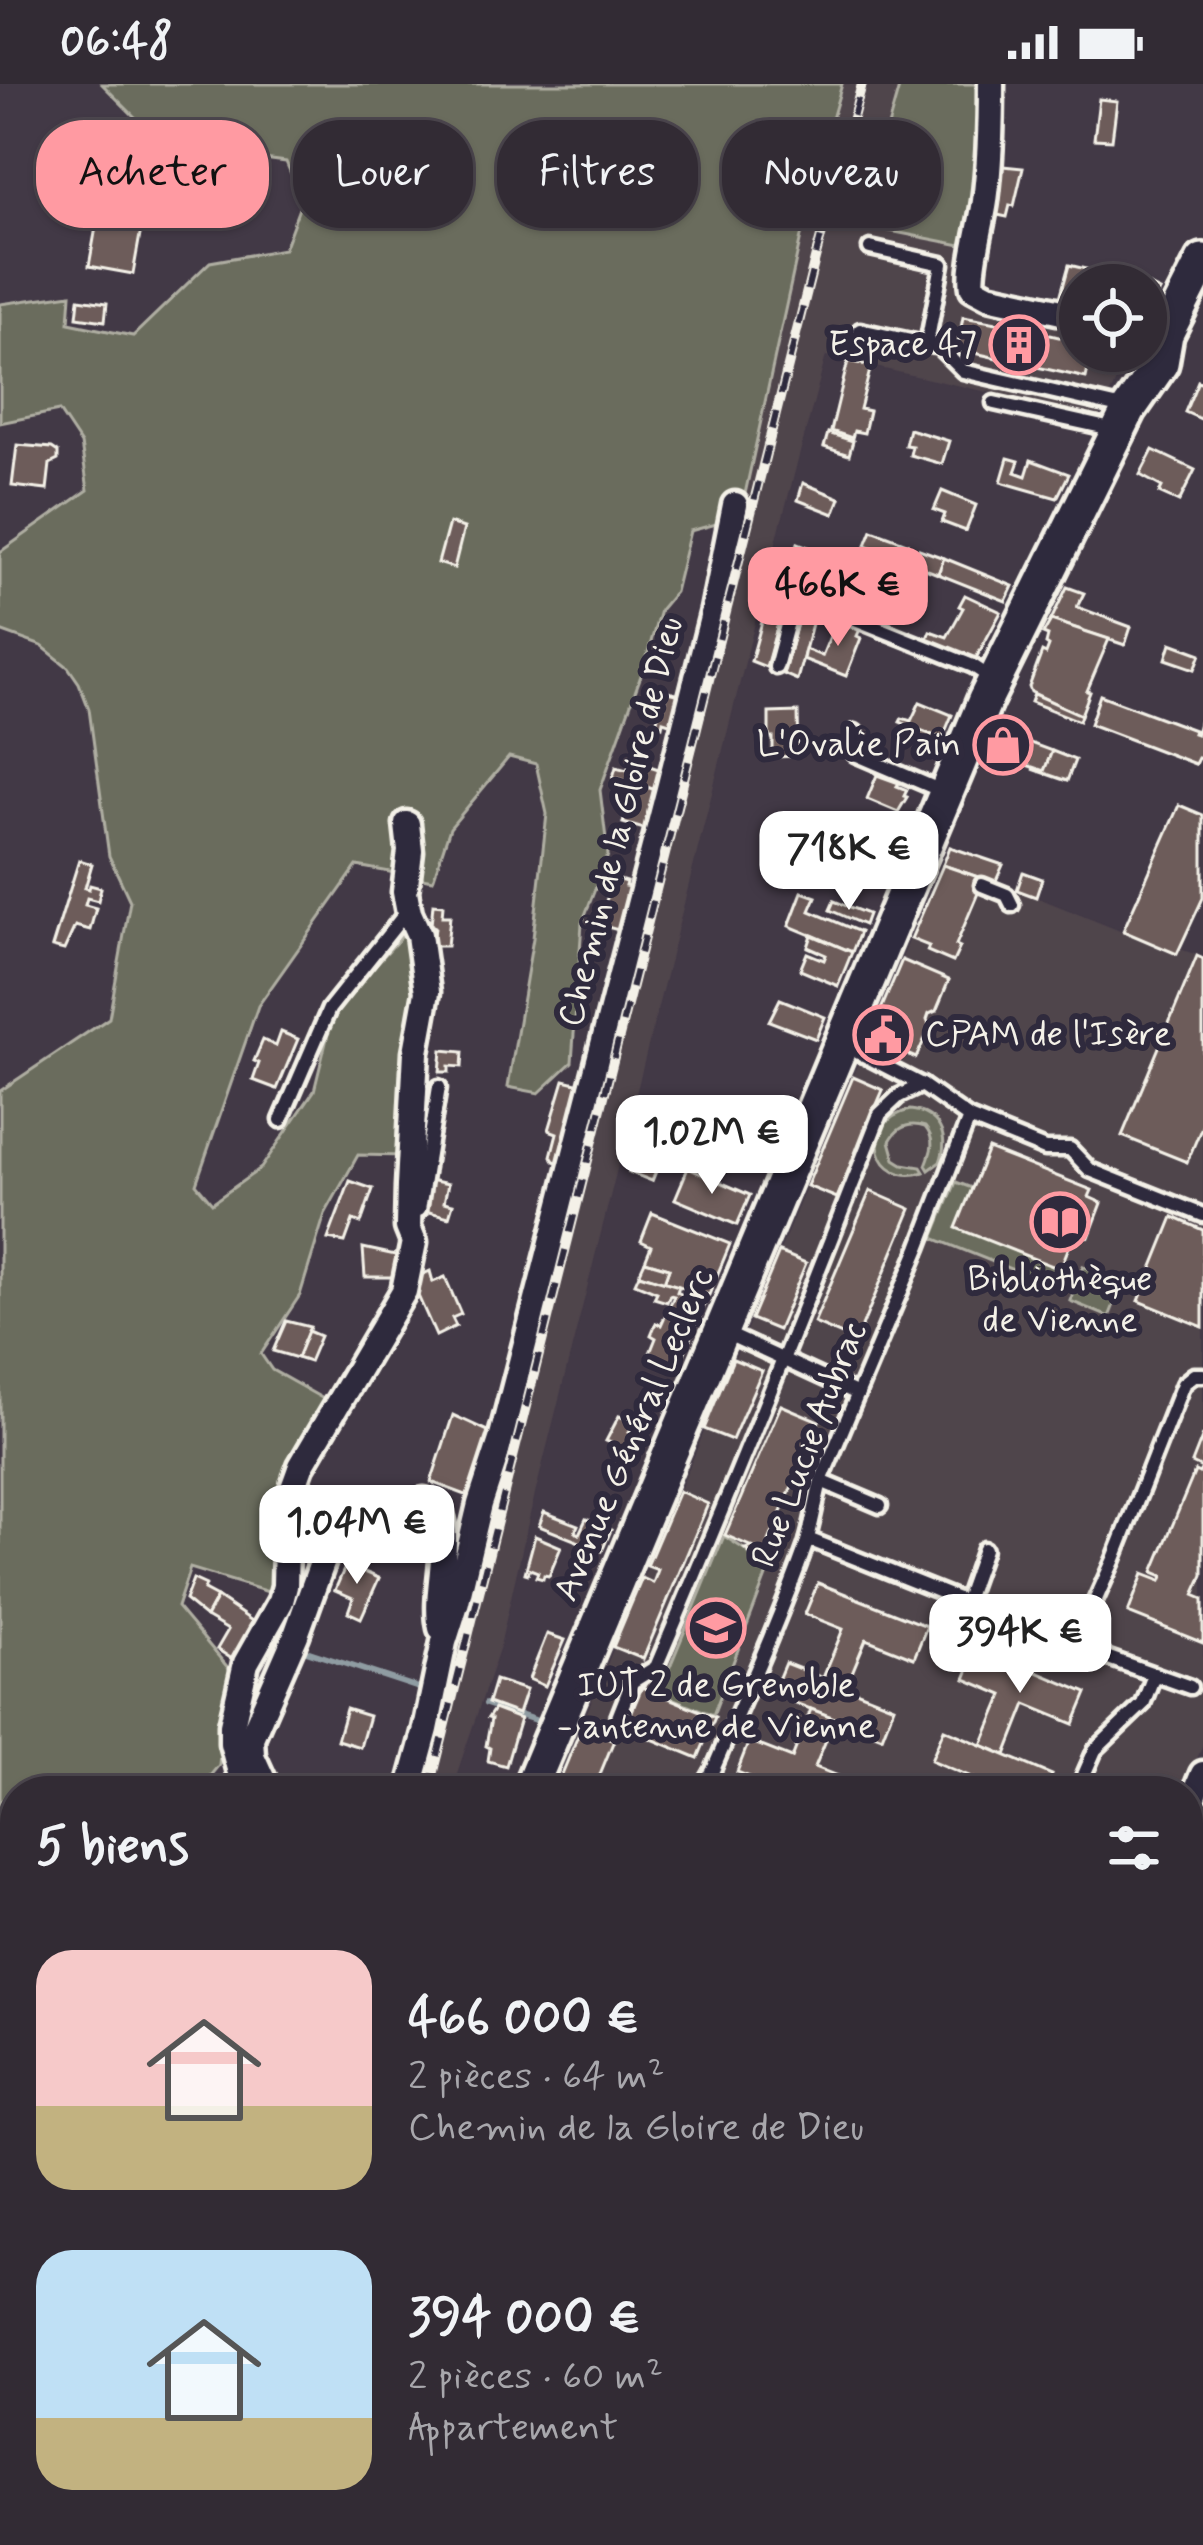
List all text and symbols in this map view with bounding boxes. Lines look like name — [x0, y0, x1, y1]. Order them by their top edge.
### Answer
text: 06:48 — [60, 13, 173, 72]
chip: Acheter — [36, 120, 269, 228]
chip: Louer — [293, 120, 473, 228]
chip: Filtres — [497, 120, 698, 228]
chip: Nouveau — [722, 120, 941, 228]
map controls — [1059, 264, 1167, 372]
button: locate — [1059, 264, 1167, 372]
building icon: Espace 47 — [988, 314, 1050, 376]
place label: Espace 47 — [828, 322, 977, 369]
pin: 466K € — [740, 547, 936, 649]
text: 466K € — [775, 560, 901, 611]
street label: Chemin de la Gloire de Dieu — [548, 612, 696, 1032]
shop icon: L'Ovalie Pain — [972, 714, 1034, 776]
place label: L'Ovalie Pain — [757, 722, 961, 769]
pin: 718K € — [751, 811, 947, 913]
text: 718K € — [786, 824, 912, 875]
public building icon: CPAM de l'Isère — [852, 1004, 914, 1066]
place label: CPAM de l'Isère — [925, 1012, 1171, 1059]
pin: 1.02M € — [601, 1095, 823, 1197]
text: 1.02M € — [643, 1108, 781, 1159]
library icon: Bibliothèque de Vienne — [1029, 1191, 1091, 1253]
place label: Bibliothèque de Vienne — [968, 1257, 1152, 1345]
street label: Avenue Général Leclerc — [544, 1261, 726, 1609]
street label: Rue Lucie Aubrac — [742, 1315, 878, 1575]
pin: 1.04M € — [246, 1485, 468, 1587]
text: 1.04M € — [286, 1498, 428, 1549]
pin: 394K € — [922, 1594, 1118, 1696]
school or university icon: IUT 2 de Grenoble - antenne de Vienne — [685, 1597, 747, 1659]
text: 394K € — [956, 1607, 1084, 1658]
place label: IUT 2 de Grenoble - antenne de Vienne — [557, 1663, 875, 1751]
text: 5 biens — [36, 1815, 189, 1881]
icon: filters — [1101, 1815, 1167, 1881]
text: 466 000 € — [408, 1986, 639, 2052]
icon: home — [132, 1998, 276, 2142]
text: 2 pièces · 64 m² — [408, 2052, 665, 2103]
text: Chemin de la Gloire de Dieu — [408, 2103, 864, 2154]
text: 394 000 € — [408, 2286, 641, 2352]
icon: home — [132, 2298, 276, 2442]
text: 2 pièces · 60 m² — [408, 2352, 663, 2403]
text: Appartement — [408, 2403, 618, 2454]

